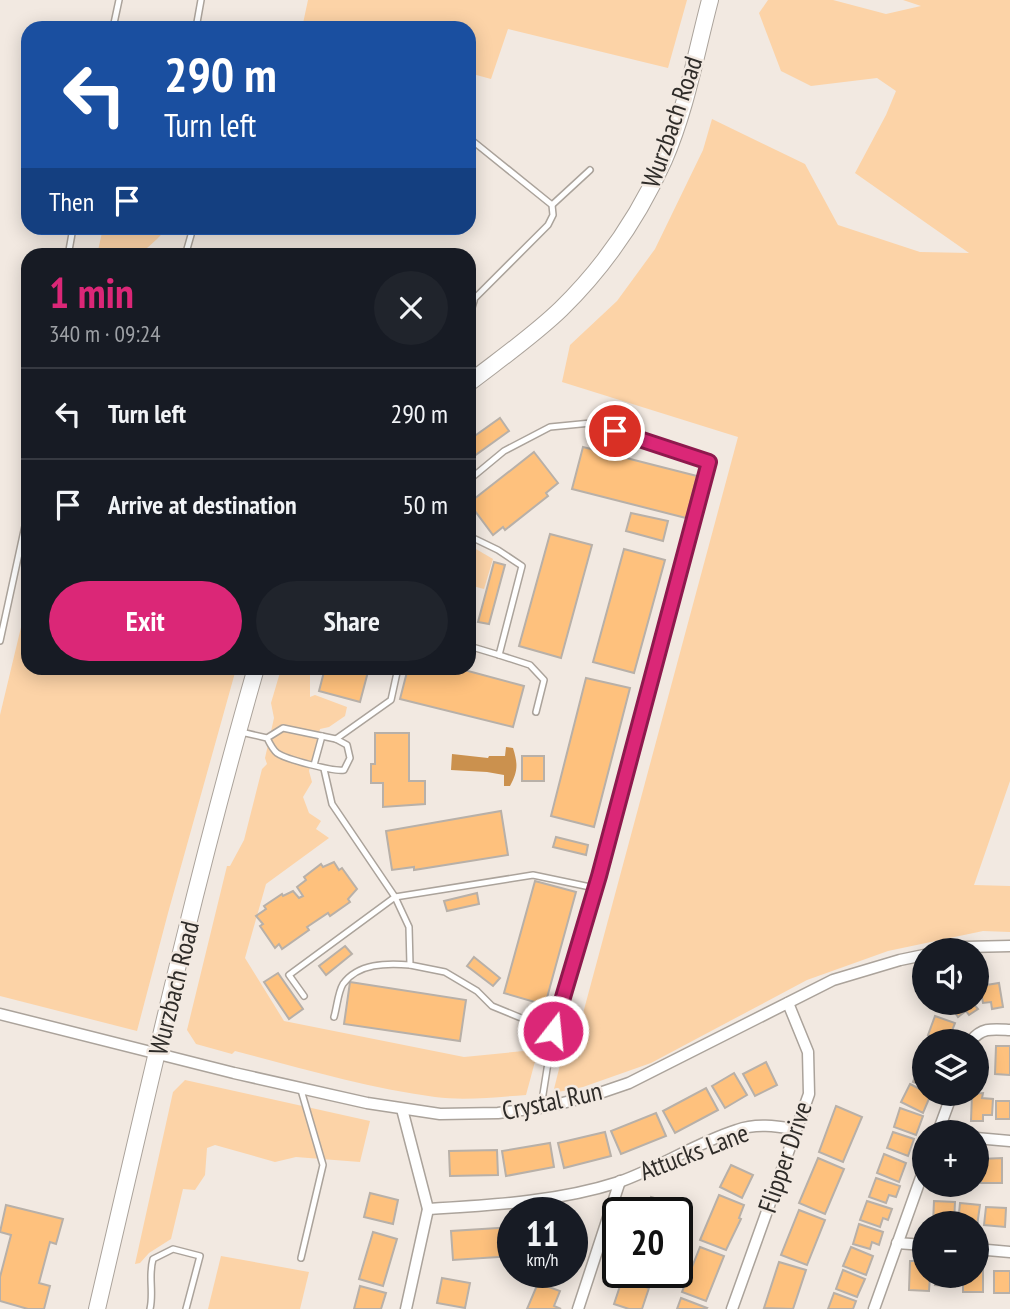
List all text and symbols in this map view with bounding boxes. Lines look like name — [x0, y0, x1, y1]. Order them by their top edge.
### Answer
text: 290 m — [164, 42, 277, 106]
icon: left — [49, 49, 140, 140]
street label: Wurzbach Road — [634, 52, 709, 192]
text: Turn left — [164, 104, 256, 146]
icon: arrive — [108, 182, 146, 220]
text: Then — [49, 185, 94, 218]
text: 1 min — [49, 265, 134, 320]
button: close — [374, 271, 448, 345]
text: 340 m · 09:24 — [49, 319, 161, 348]
icon: left — [49, 395, 87, 433]
text: Turn left — [108, 397, 186, 430]
text: 290 m — [390, 397, 448, 430]
pin — [585, 401, 645, 461]
icon: arrive — [596, 412, 634, 450]
icon: arrive — [49, 486, 87, 524]
text: Arrive at destination — [108, 488, 297, 521]
text: 50 m — [402, 488, 448, 521]
button: Exit — [49, 581, 242, 661]
button: Share — [256, 581, 448, 661]
street label: Wurzbach Road — [141, 918, 206, 1058]
map controls — [912, 938, 989, 1288]
button: sound — [912, 938, 989, 1015]
position arrow — [516, 994, 590, 1068]
button: layers — [912, 1029, 989, 1106]
street label: Crystal Run — [499, 1074, 605, 1127]
street label: Flipper Drive — [750, 1097, 819, 1217]
street label: Attucks Lane — [635, 1116, 753, 1187]
button: + — [912, 1120, 989, 1197]
speed limit sign: 20 — [602, 1197, 693, 1288]
text: 11 — [526, 1210, 559, 1256]
button: − — [912, 1211, 989, 1288]
text: km/h — [527, 1248, 558, 1271]

